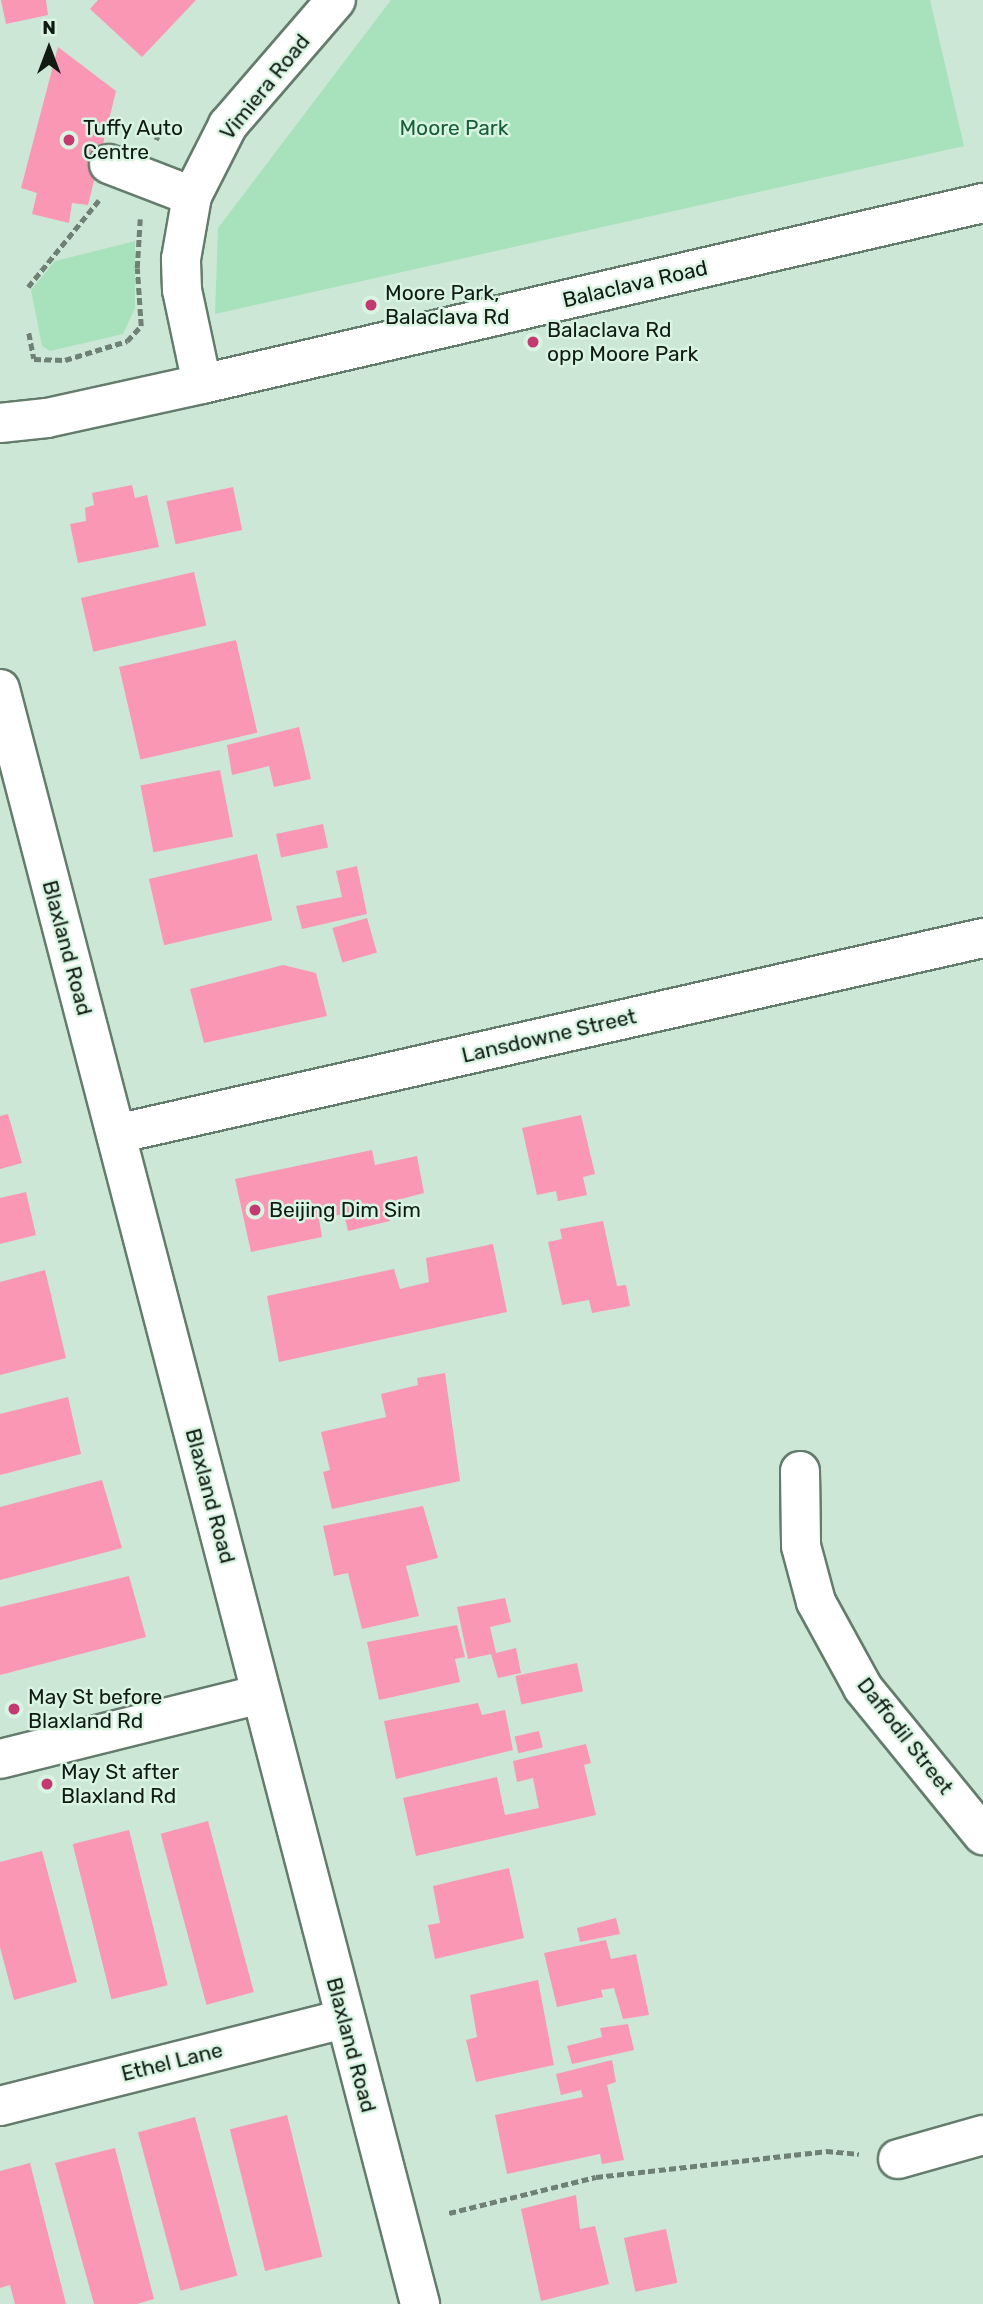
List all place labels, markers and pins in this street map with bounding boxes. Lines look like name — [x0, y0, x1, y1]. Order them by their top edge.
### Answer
place label: Tuffy Auto Centre — [83, 115, 184, 165]
marker: Tuffy Auto Centre — [61, 132, 77, 148]
place label: Moore Park, Balaclava Rd — [385, 280, 509, 330]
marker: Moore Park, Balaclava Rd — [363, 297, 379, 313]
place label: Balaclava Rd opp Moore Park — [547, 317, 698, 367]
marker: Balaclava Rd opp Moore Park — [525, 334, 541, 350]
place label: Beijing Dim Sim — [269, 1197, 421, 1223]
marker: Beijing Dim Sim — [247, 1202, 263, 1218]
place label: May St before Blaxland Rd — [28, 1684, 163, 1734]
marker: May St before Blaxland Rd — [6, 1701, 22, 1717]
place label: May St after Blaxland Rd — [61, 1759, 180, 1809]
marker: May St after Blaxland Rd — [39, 1776, 55, 1792]

